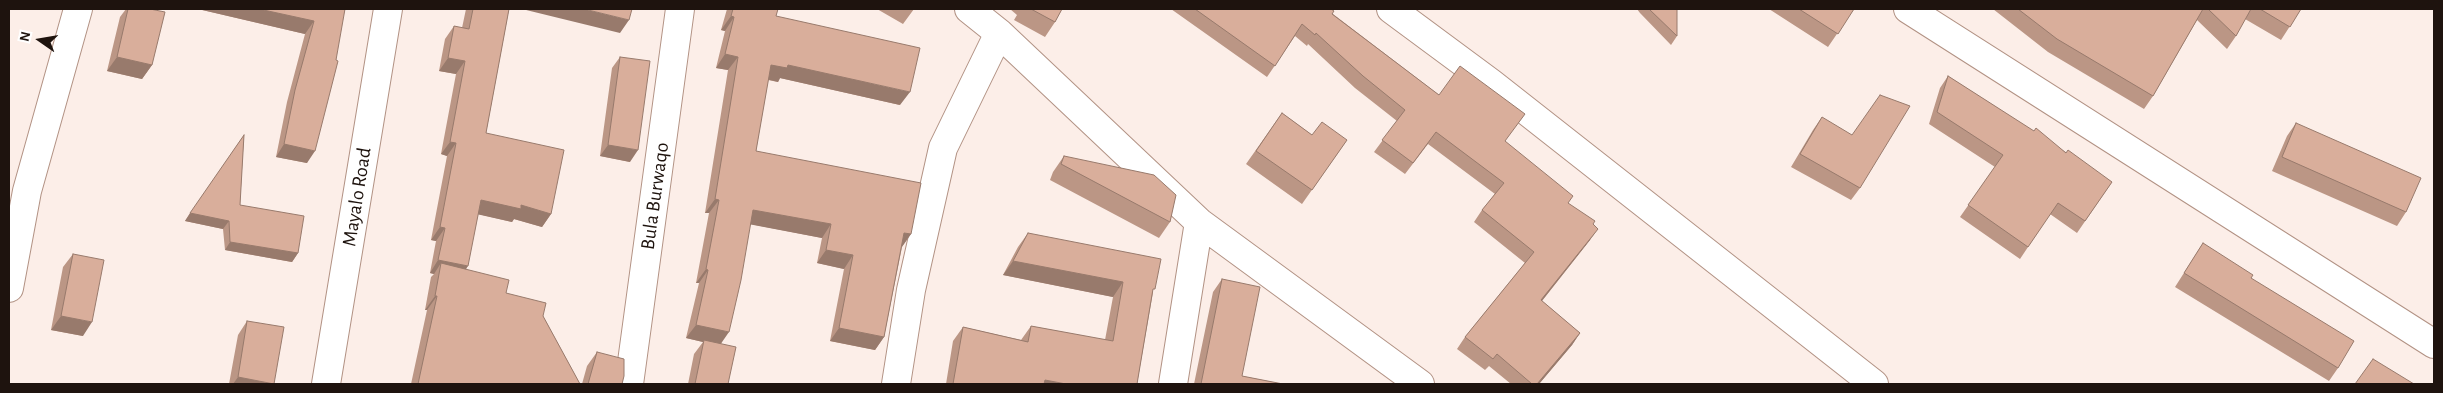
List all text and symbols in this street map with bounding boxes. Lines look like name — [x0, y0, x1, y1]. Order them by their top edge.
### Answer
north arrow — [15, 15, 65, 65]
text: N — [17, 30, 33, 43]
street label: Bula Burwaqo — [636, 141, 674, 251]
street label: Mayalo Road — [337, 146, 377, 248]

